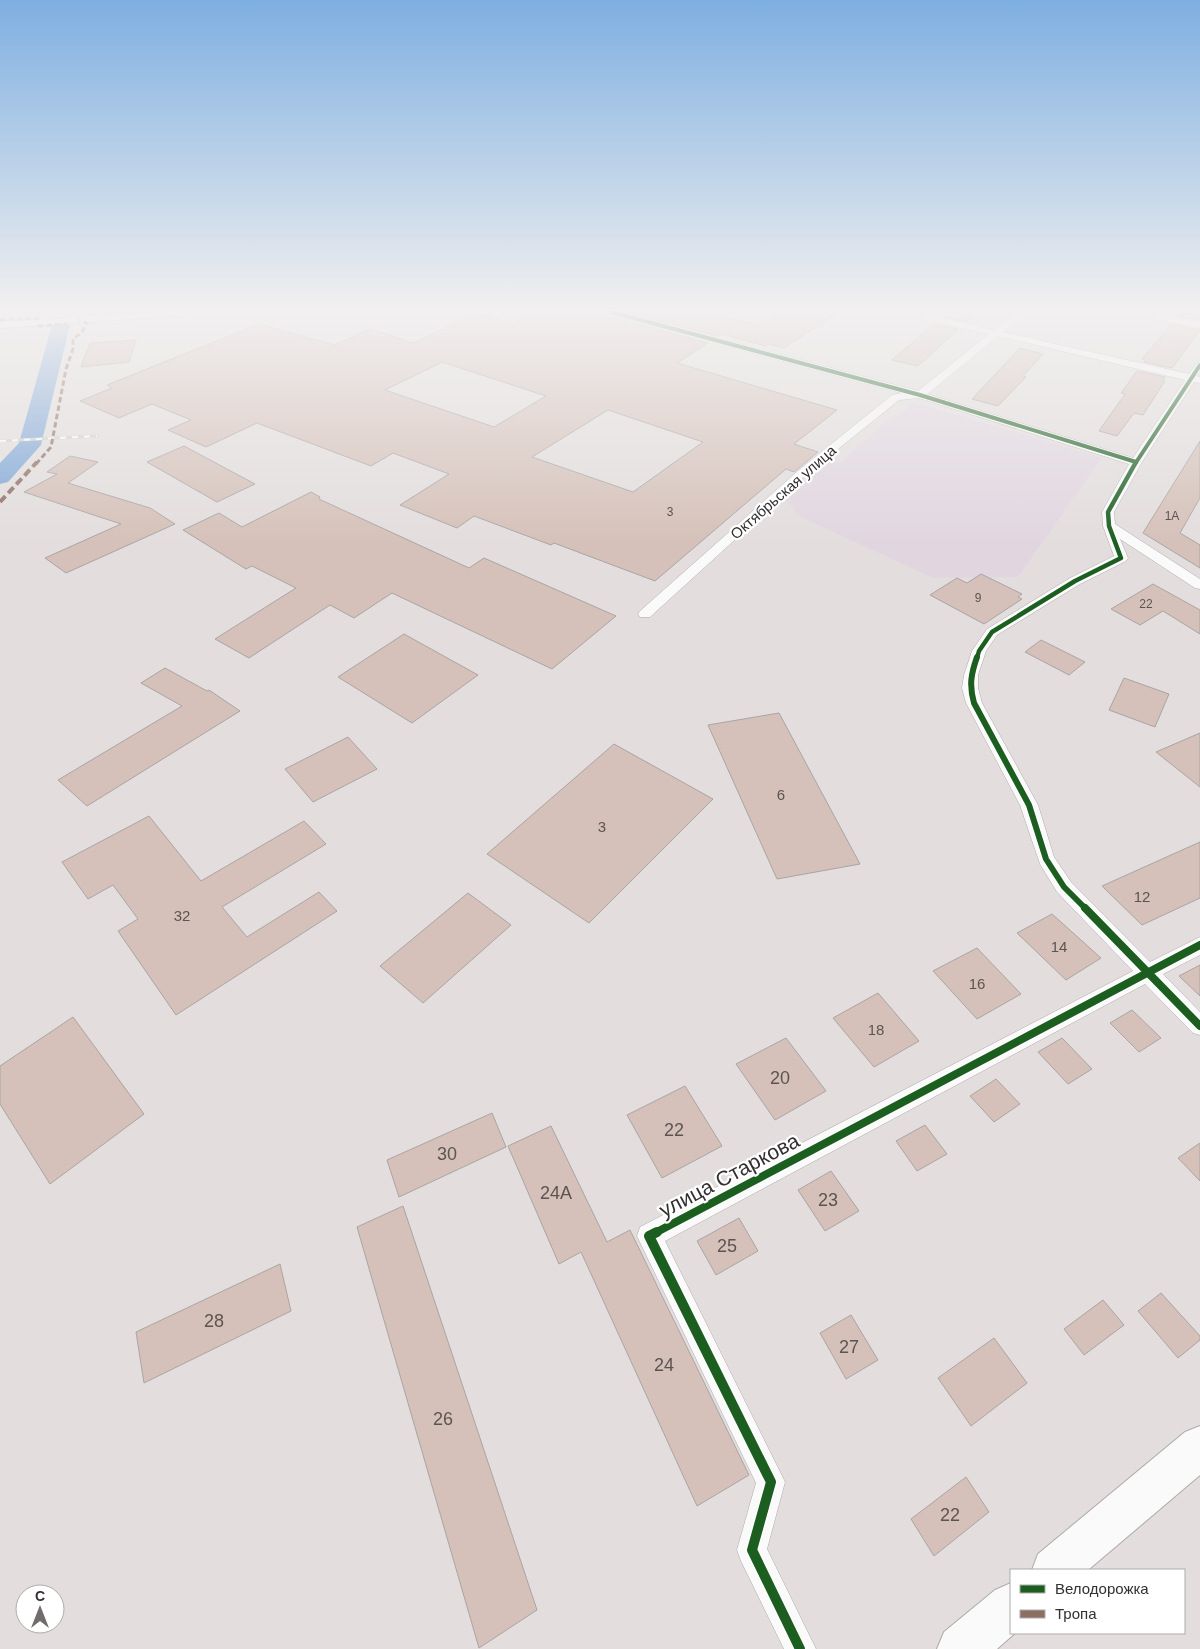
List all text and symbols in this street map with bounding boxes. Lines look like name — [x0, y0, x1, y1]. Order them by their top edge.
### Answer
street label: Октябрьская улица — [727, 441, 840, 543]
house number: 3 — [667, 505, 674, 519]
house number: 1А — [1165, 509, 1179, 523]
house number: 9 — [975, 591, 982, 605]
house number: 22 — [1139, 597, 1153, 611]
house number: 6 — [777, 786, 785, 803]
house number: 3 — [598, 818, 606, 835]
house number: 12 — [1134, 888, 1150, 905]
house number: 32 — [174, 907, 190, 924]
house number: 14 — [1051, 938, 1067, 955]
house number: 16 — [969, 975, 985, 992]
house number: 18 — [868, 1021, 884, 1038]
house number: 20 — [770, 1068, 790, 1088]
house number: 22 — [664, 1120, 684, 1140]
street label: улица Старкова — [655, 1128, 803, 1222]
house number: 30 — [437, 1144, 457, 1164]
house number: 24А — [540, 1183, 572, 1203]
house number: 23 — [818, 1190, 838, 1210]
house number: 25 — [717, 1236, 737, 1256]
house number: 28 — [204, 1311, 224, 1331]
house number: 27 — [839, 1337, 859, 1357]
house number: 24 — [654, 1355, 674, 1375]
house number: 26 — [433, 1409, 453, 1429]
house number: 22 — [940, 1505, 960, 1525]
legend — [1010, 1569, 1185, 1634]
text: Велодорожка — [1055, 1580, 1149, 1597]
north arrow — [15, 1584, 65, 1634]
text: С — [35, 1588, 45, 1604]
text: Тропа — [1055, 1605, 1097, 1622]

